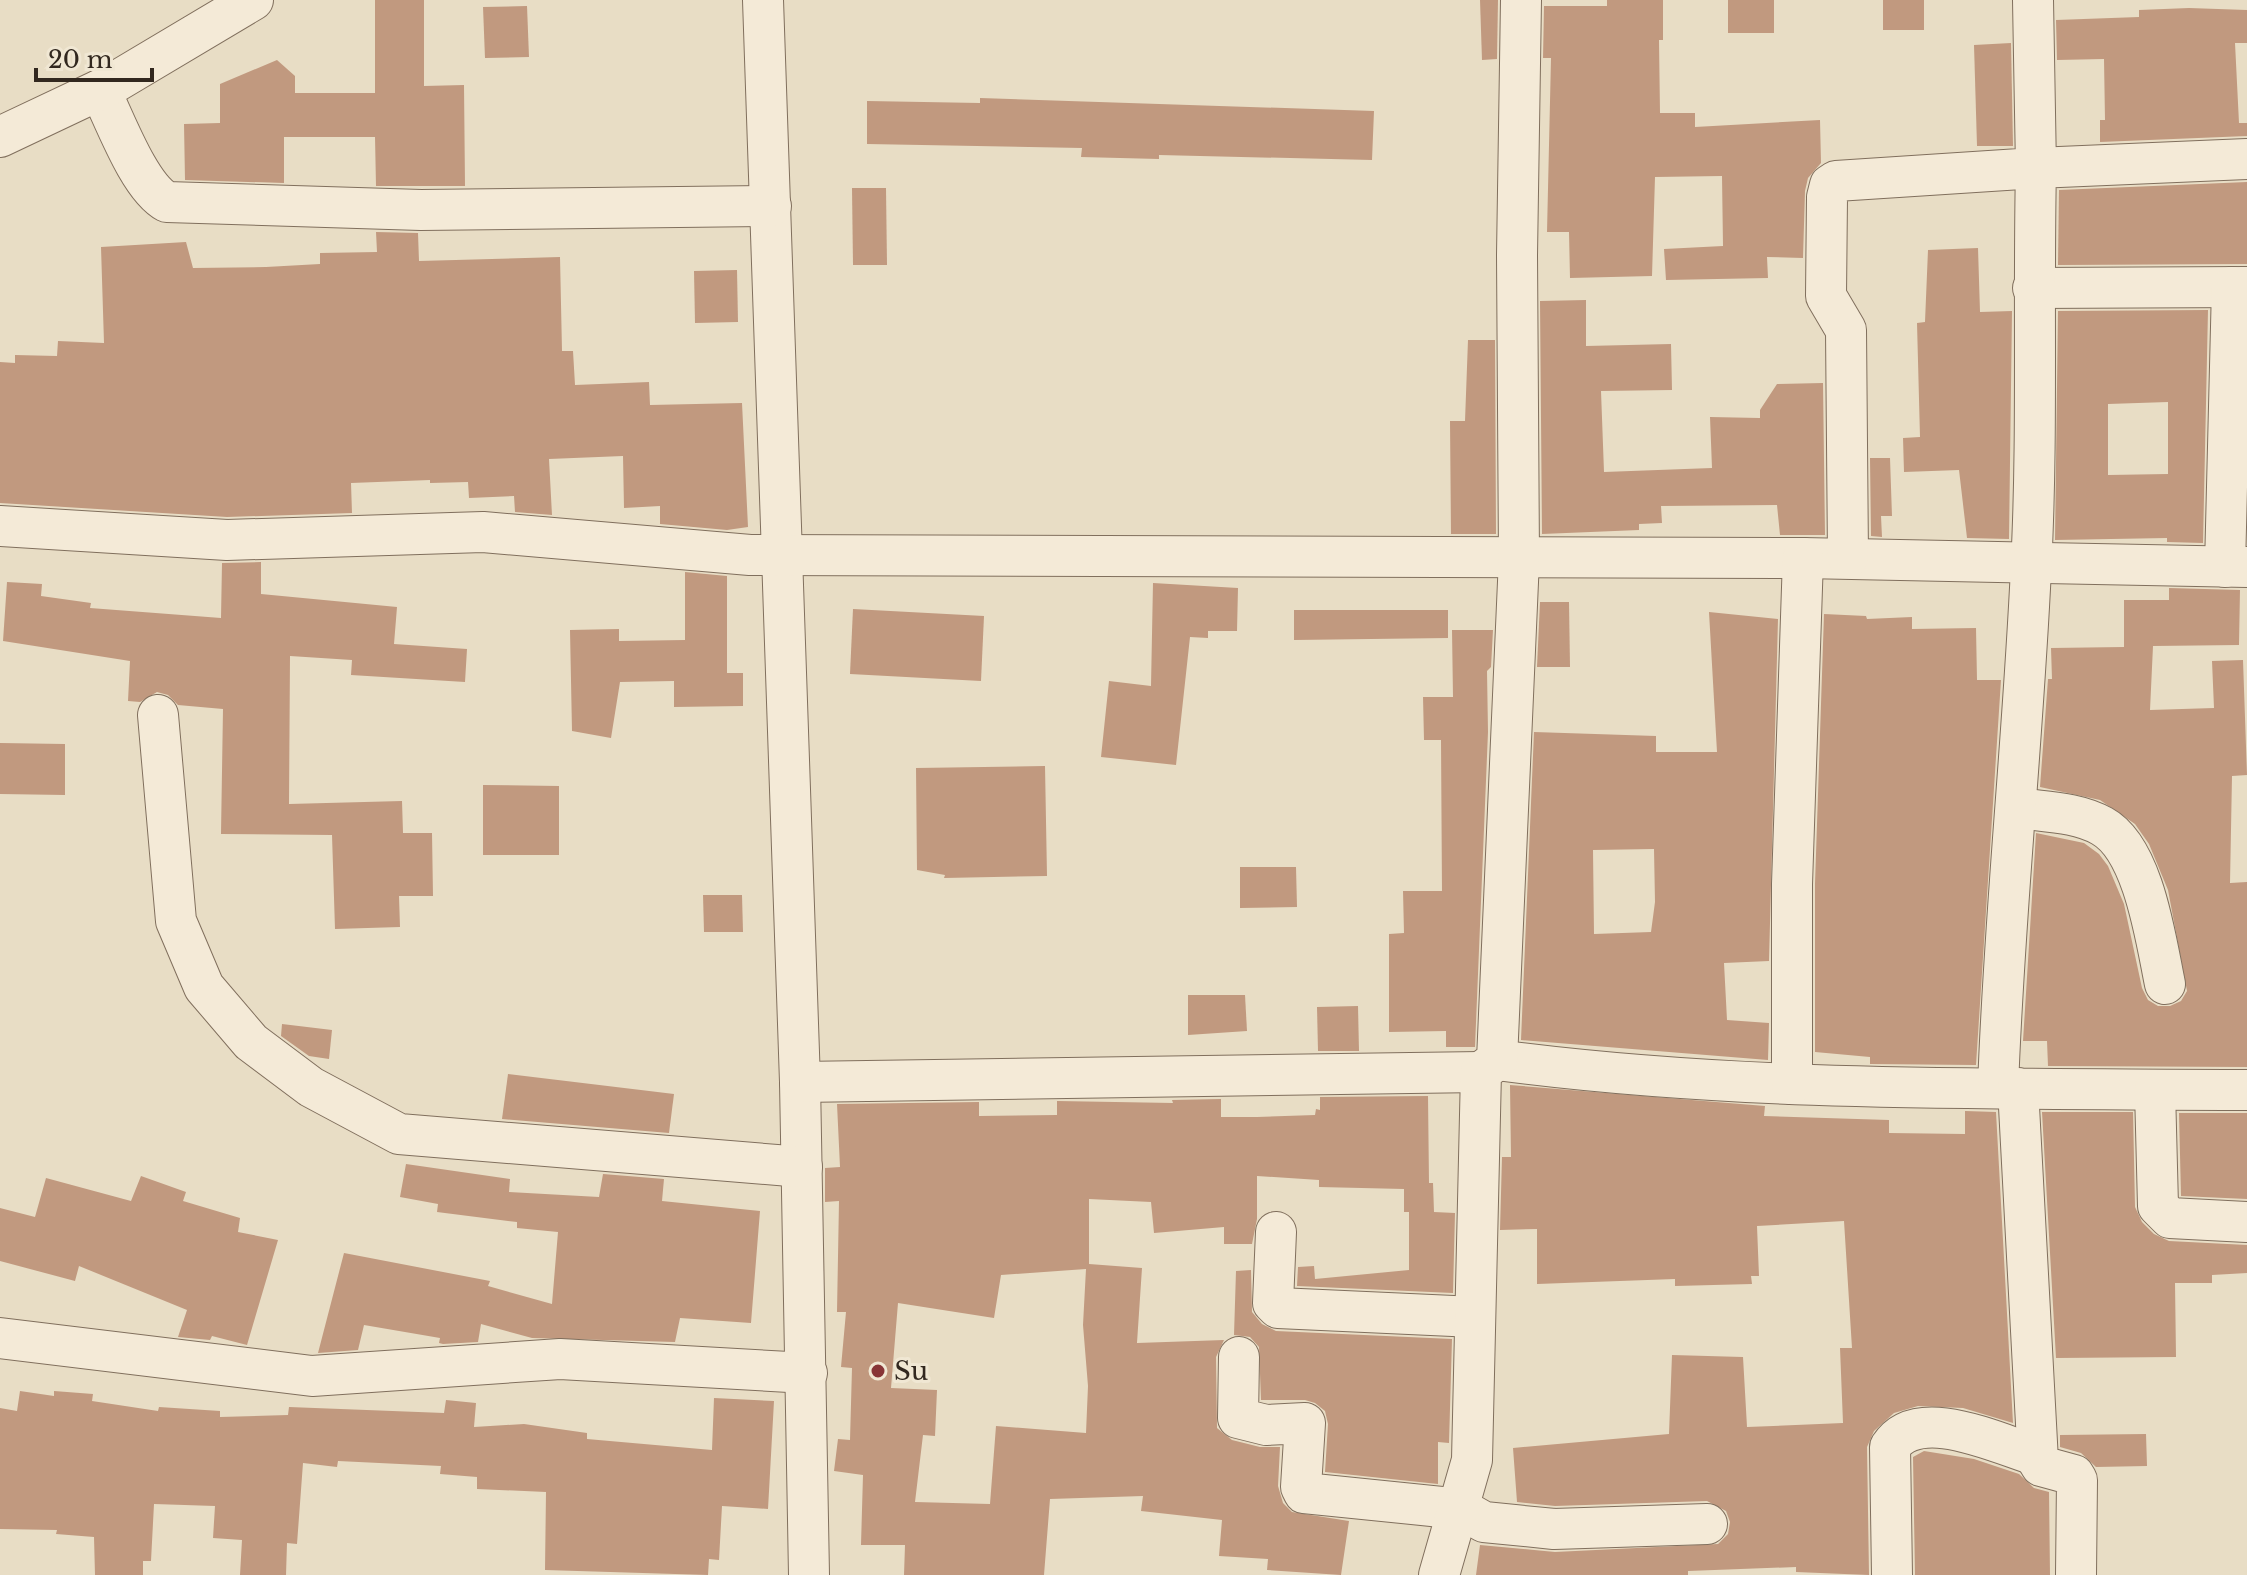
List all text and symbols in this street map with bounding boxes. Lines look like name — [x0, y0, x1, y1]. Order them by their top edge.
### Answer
scale bar — [36, 32, 152, 82]
text: 20 m — [48, 45, 113, 74]
place label: Su — [894, 1355, 928, 1387]
marker: Su — [869, 1362, 887, 1380]

